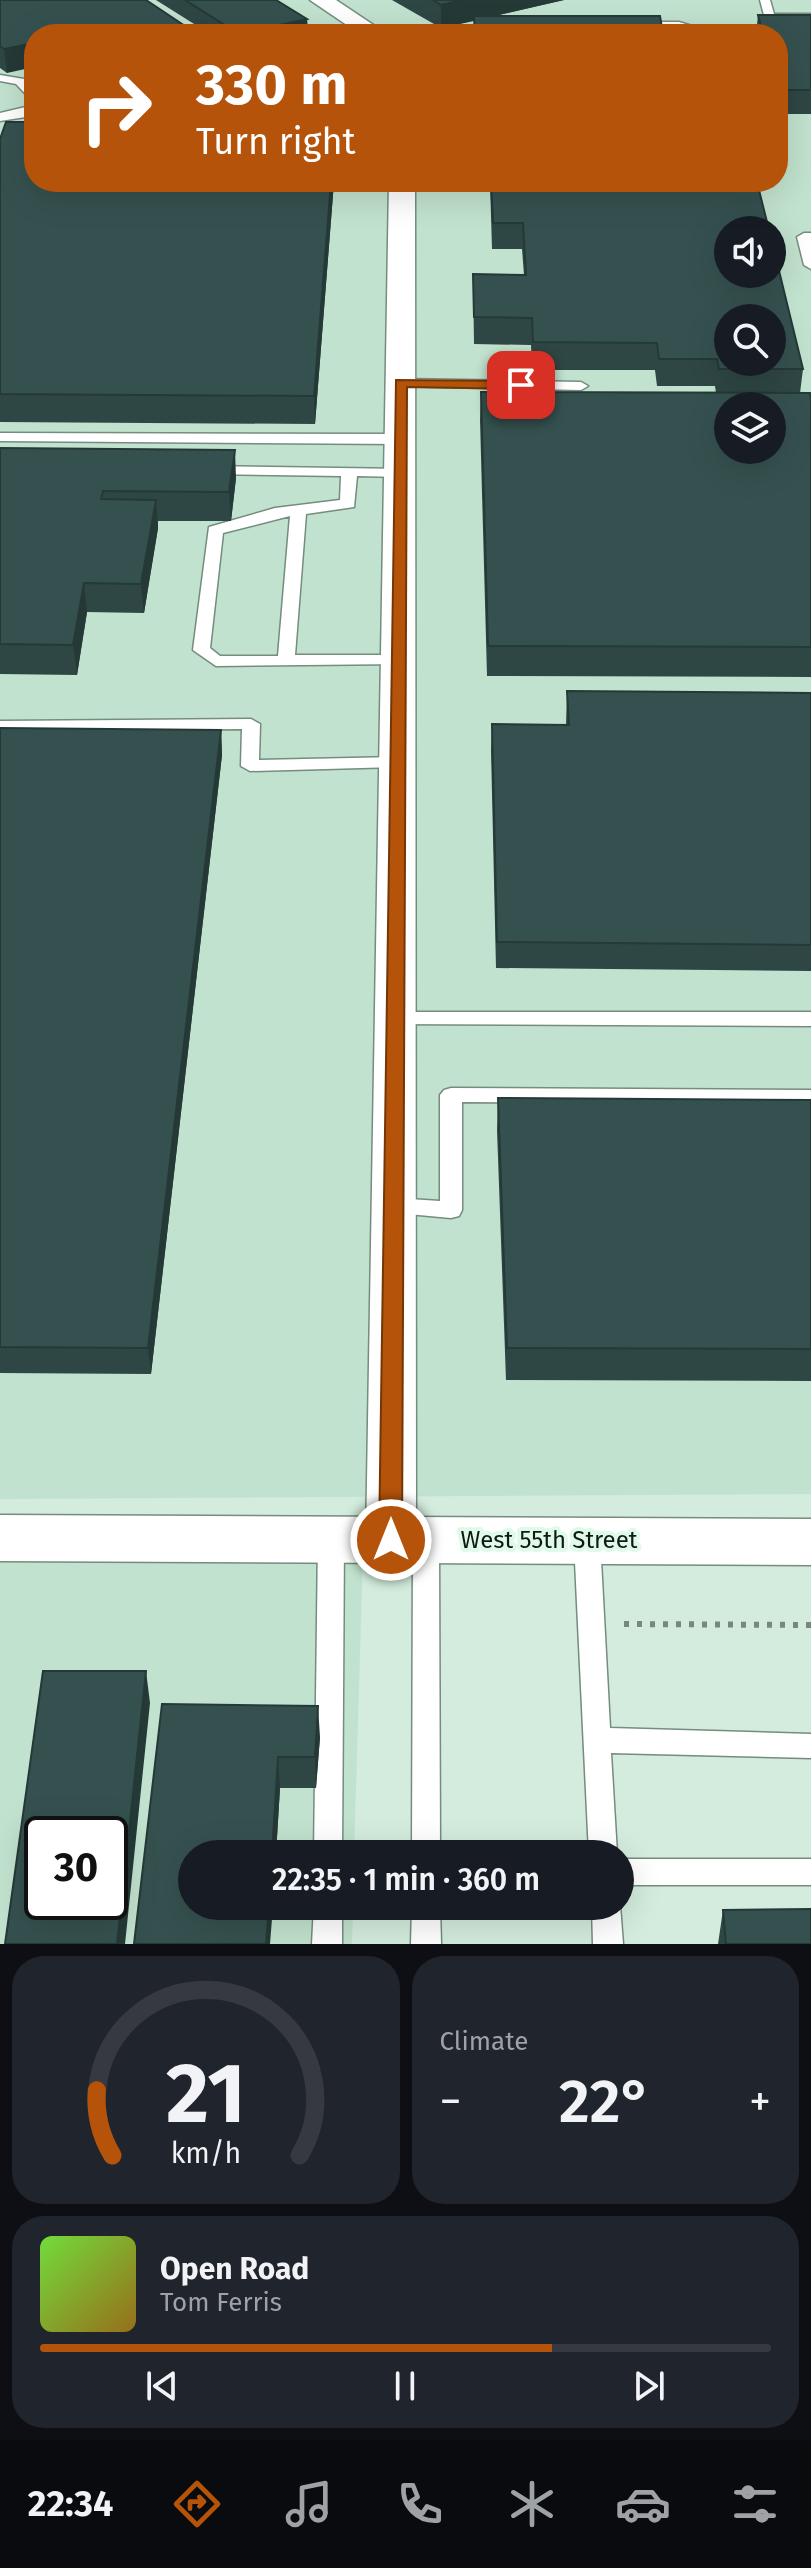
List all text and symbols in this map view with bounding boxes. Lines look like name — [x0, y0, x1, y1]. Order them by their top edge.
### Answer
text: 330 m — [196, 52, 348, 119]
icon: right — [64, 56, 168, 160]
text: Turn right — [196, 120, 356, 164]
map controls — [714, 216, 786, 464]
button: sound — [714, 216, 786, 288]
button: search — [714, 304, 786, 376]
pin — [487, 351, 555, 419]
icon: arrive — [499, 363, 543, 407]
button: layers — [714, 392, 786, 464]
position arrow — [349, 1498, 433, 1582]
street label: West 55th Street — [461, 1526, 638, 1554]
speed limit sign: 30 — [24, 1816, 128, 1920]
text: 22:35 · 1 min · 360 m — [272, 1862, 540, 1898]
text: Climate — [440, 2026, 528, 2057]
text: 21 — [166, 2044, 246, 2144]
text: 22° — [559, 2066, 652, 2138]
text: − — [440, 2075, 462, 2128]
text: + — [749, 2075, 771, 2128]
text: km/h — [170, 2136, 241, 2171]
text: Open Road — [160, 2251, 309, 2287]
text: Tom Ferris — [160, 2287, 282, 2318]
icon: previous — [140, 2364, 184, 2408]
icon: pause — [383, 2364, 427, 2408]
icon: next — [627, 2364, 671, 2408]
icon: directions — [169, 2476, 225, 2532]
icon: music — [281, 2476, 337, 2532]
icon: phone — [392, 2476, 448, 2532]
icon: climate — [504, 2476, 560, 2532]
icon: car — [615, 2476, 671, 2532]
icon: filters — [727, 2476, 783, 2532]
text: 22:34 — [28, 2482, 113, 2526]

